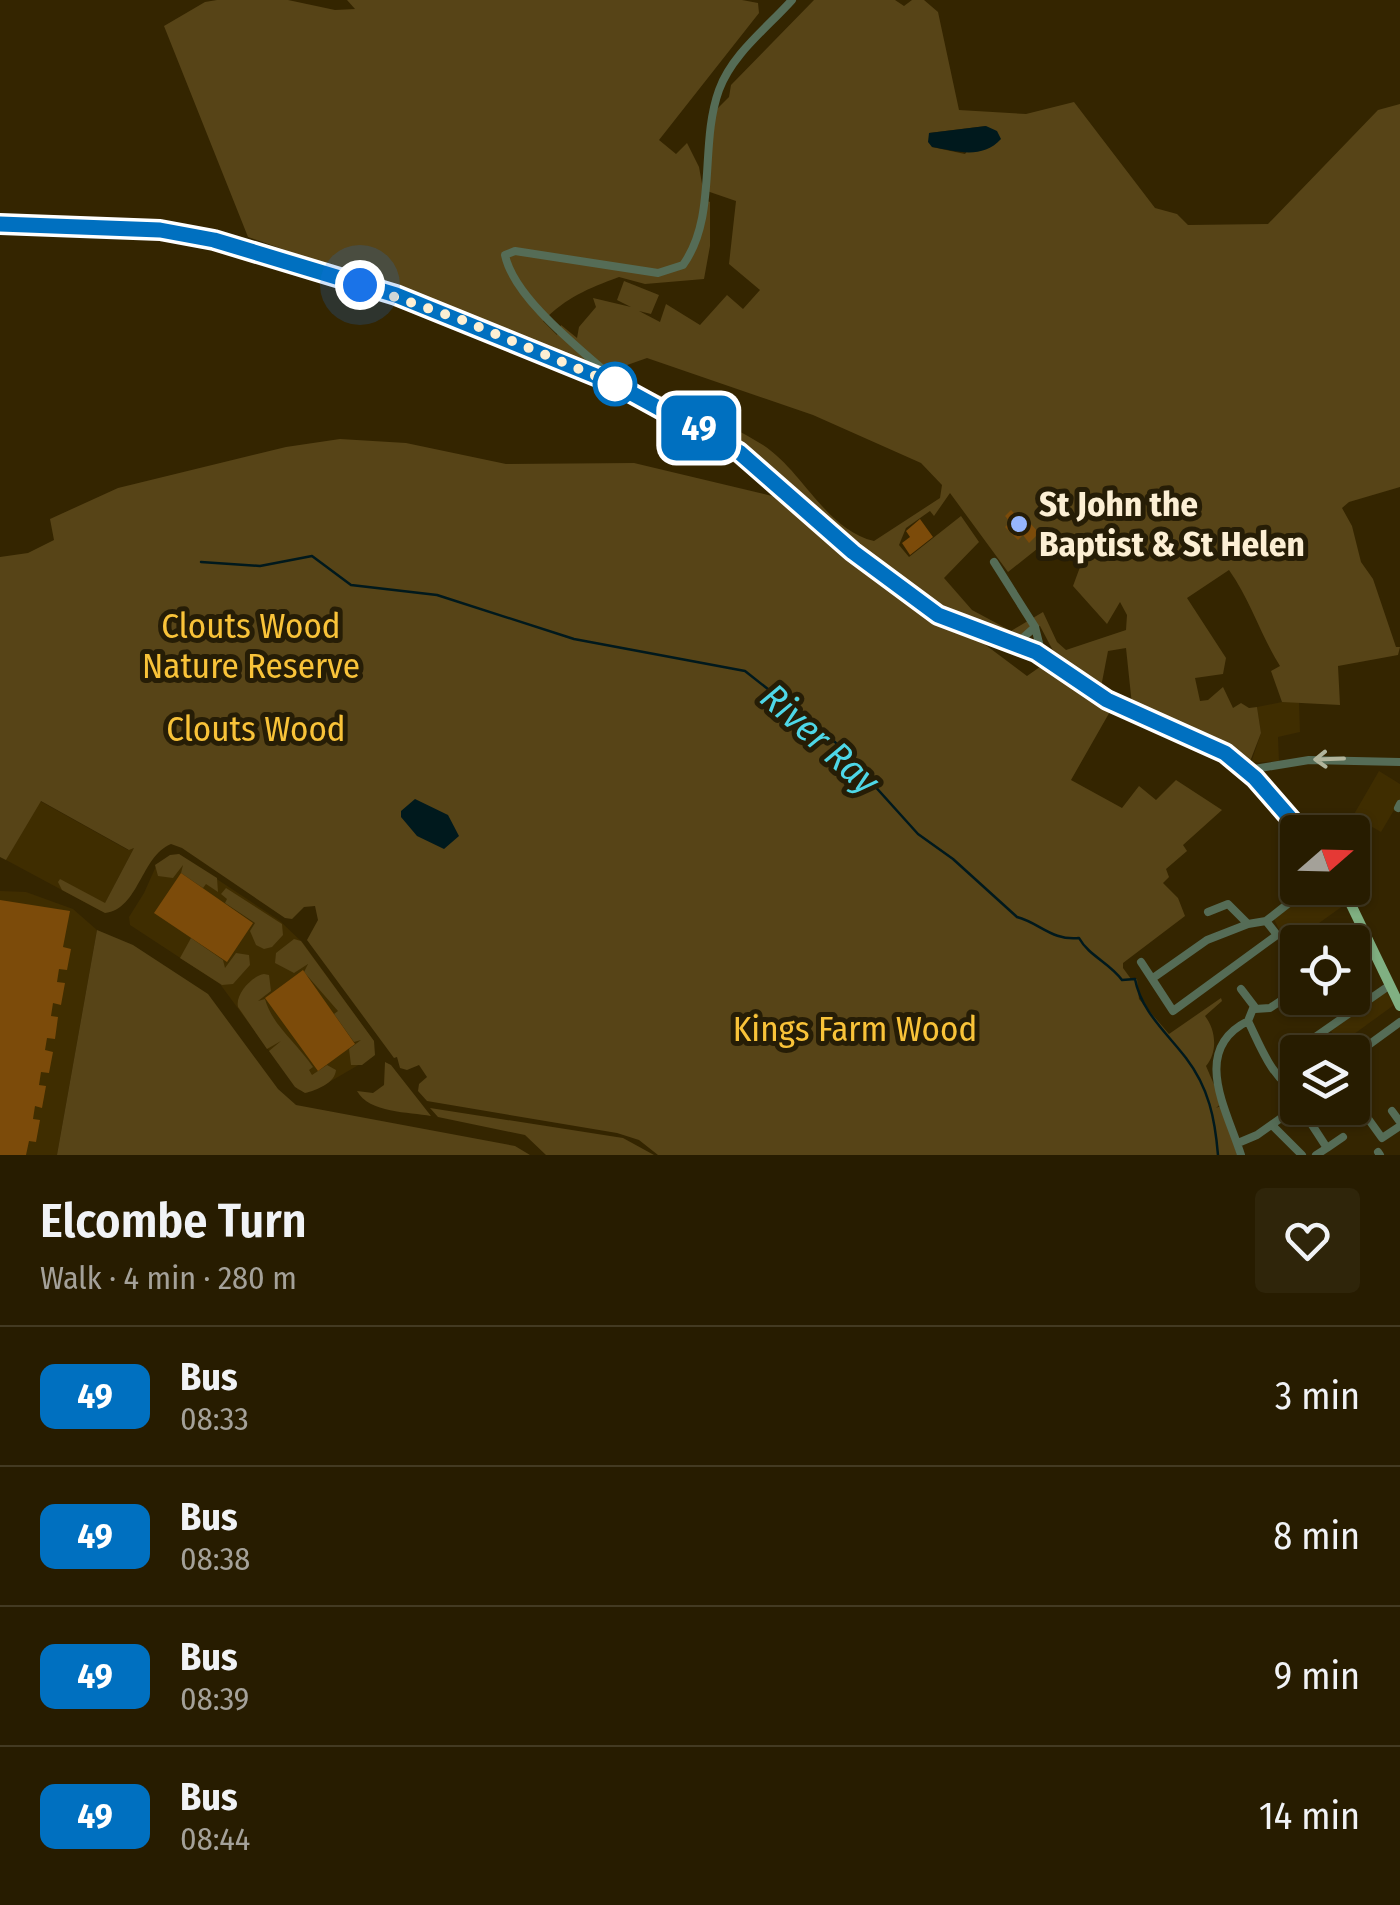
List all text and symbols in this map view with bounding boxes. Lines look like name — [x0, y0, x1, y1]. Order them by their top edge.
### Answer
your location — [335, 260, 385, 310]
unlabelled marker — [594, 363, 636, 405]
line badge: 49 — [654, 396, 744, 460]
text: 49 — [681, 407, 717, 449]
place label: St John the Baptist & St Helen — [1039, 483, 1305, 565]
marker: St John the Baptist & St Helen — [1008, 513, 1030, 535]
park label: Clouts Wood Nature Reserve — [142, 605, 360, 687]
water label: River Ray — [751, 674, 889, 805]
park label: Clouts Wood — [166, 708, 346, 750]
one-way arrow — [1314, 750, 1346, 769]
north arrow — [1280, 815, 1370, 905]
map controls — [1280, 815, 1370, 1125]
button: locate — [1280, 925, 1370, 1015]
park label: Kings Farm Wood — [733, 1008, 977, 1050]
button: layers — [1280, 1035, 1370, 1125]
button: heart — [1255, 1188, 1360, 1293]
text: Elcombe Turn — [40, 1192, 307, 1250]
text: Walk · 4 min · 280 m — [40, 1259, 297, 1297]
text: Bus — [180, 1354, 238, 1400]
text: 3 min — [1275, 1373, 1360, 1419]
text: 49 — [77, 1375, 113, 1417]
text: 08:33 — [180, 1400, 249, 1438]
text: Bus — [180, 1494, 238, 1540]
text: 8 min — [1273, 1513, 1360, 1559]
text: 49 — [77, 1515, 113, 1557]
text: 08:38 — [180, 1540, 250, 1578]
text: Bus — [180, 1634, 238, 1680]
text: 9 min — [1274, 1653, 1360, 1699]
text: 49 — [77, 1655, 113, 1697]
text: 08:39 — [180, 1680, 249, 1718]
text: Bus — [180, 1774, 238, 1820]
text: 14 min — [1259, 1793, 1360, 1839]
text: 49 — [77, 1795, 113, 1837]
text: 08:44 — [180, 1820, 250, 1858]

